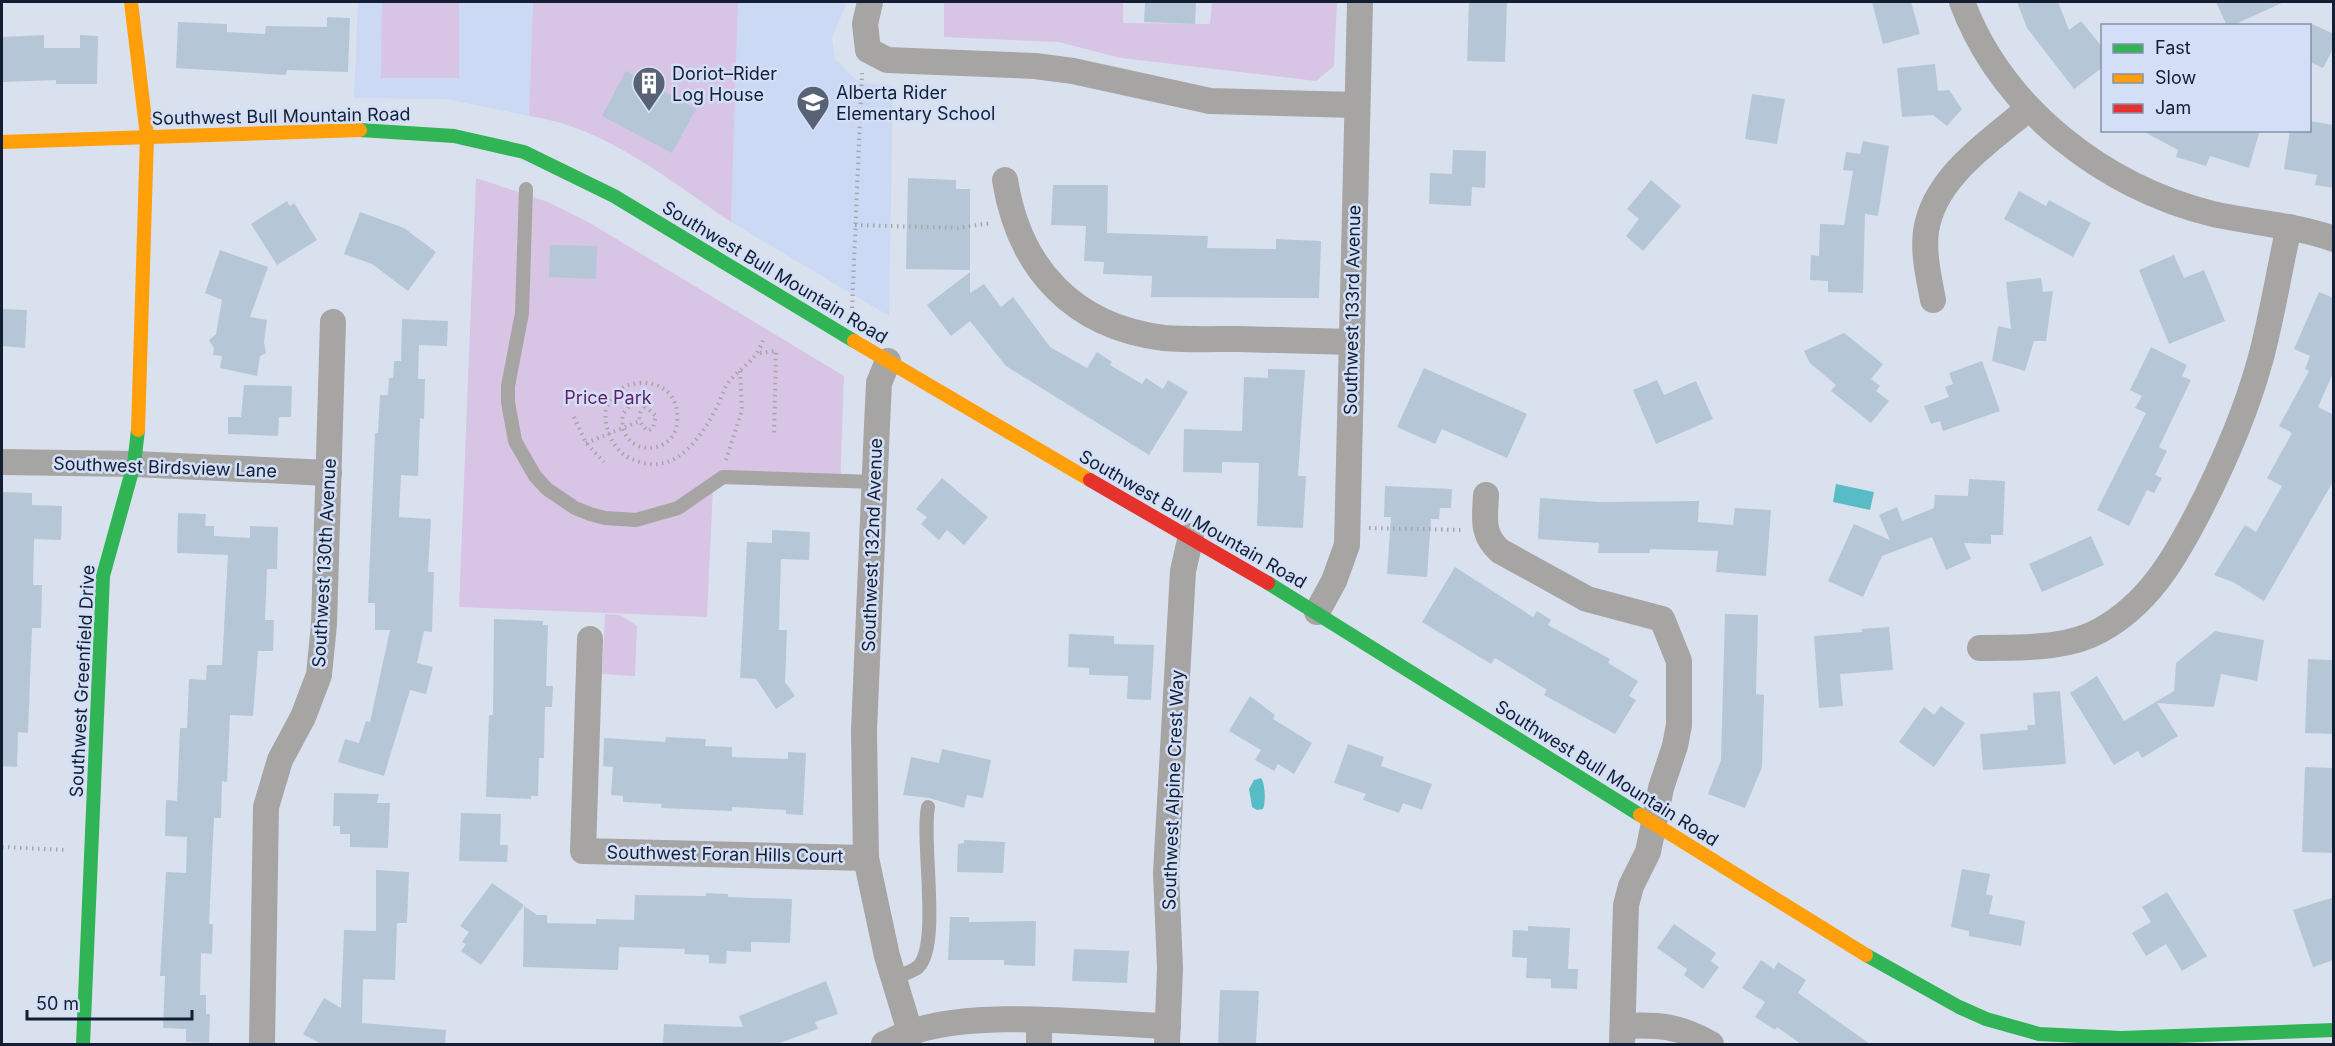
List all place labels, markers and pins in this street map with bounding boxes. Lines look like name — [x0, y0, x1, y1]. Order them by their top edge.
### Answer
place label: Doriot–Rider Log House — [672, 63, 777, 105]
building icon: Doriot–Rider Log House — [631, 65, 667, 112]
place label: Alberta Rider Elementary School — [836, 82, 995, 124]
school or university icon: Alberta Rider Elementary School — [795, 84, 831, 131]

